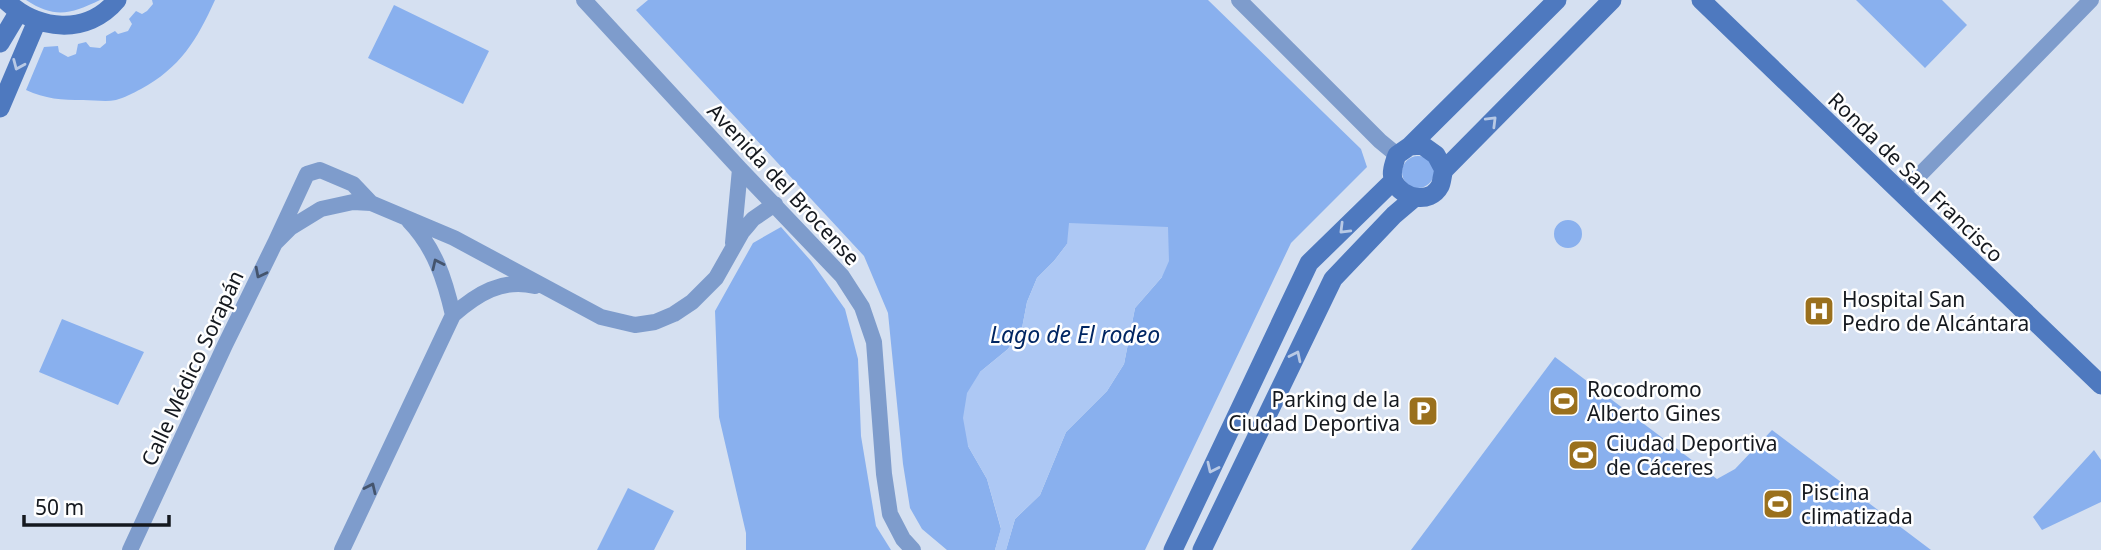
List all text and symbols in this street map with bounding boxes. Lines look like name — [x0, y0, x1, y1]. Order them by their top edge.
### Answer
one-way arrow — [12, 57, 26, 70]
street label: Ronda de San Francisco — [1822, 86, 2010, 268]
street label: Avenida del Brocense — [702, 97, 866, 271]
one-way arrow — [1483, 117, 1496, 130]
one-way arrow — [1340, 220, 1353, 233]
one-way arrow — [432, 259, 446, 271]
street label: Calle Médico Sorapán — [134, 266, 250, 470]
one-way arrow — [255, 266, 269, 278]
place label: Hospital San Pedro de Alcántara — [1842, 285, 2029, 337]
hospital icon: Hospital San Pedro de Alcántara — [1802, 294, 1836, 328]
water label: Lago de El rodeo — [990, 318, 1160, 350]
one-way arrow — [1288, 351, 1302, 363]
place label: Rocodromo Alberto Gines — [1587, 375, 1721, 427]
sports icon: Rocodromo Alberto Gines — [1547, 384, 1581, 418]
place label: Parking de la Ciudad Deportiva — [1228, 385, 1400, 437]
parking icon: Parking de la Ciudad Deportiva — [1406, 394, 1440, 428]
place label: Ciudad Deportiva de Cáceres — [1606, 429, 1778, 481]
sports icon: Ciudad Deportiva de Cáceres — [1566, 438, 1600, 472]
one-way arrow — [1206, 461, 1220, 473]
place label: Piscina climatizada — [1801, 478, 1913, 530]
one-way arrow — [363, 483, 377, 495]
scale bar — [24, 484, 170, 528]
sports icon: Piscina climatizada — [1761, 487, 1795, 521]
text: 50 m — [35, 493, 84, 521]

